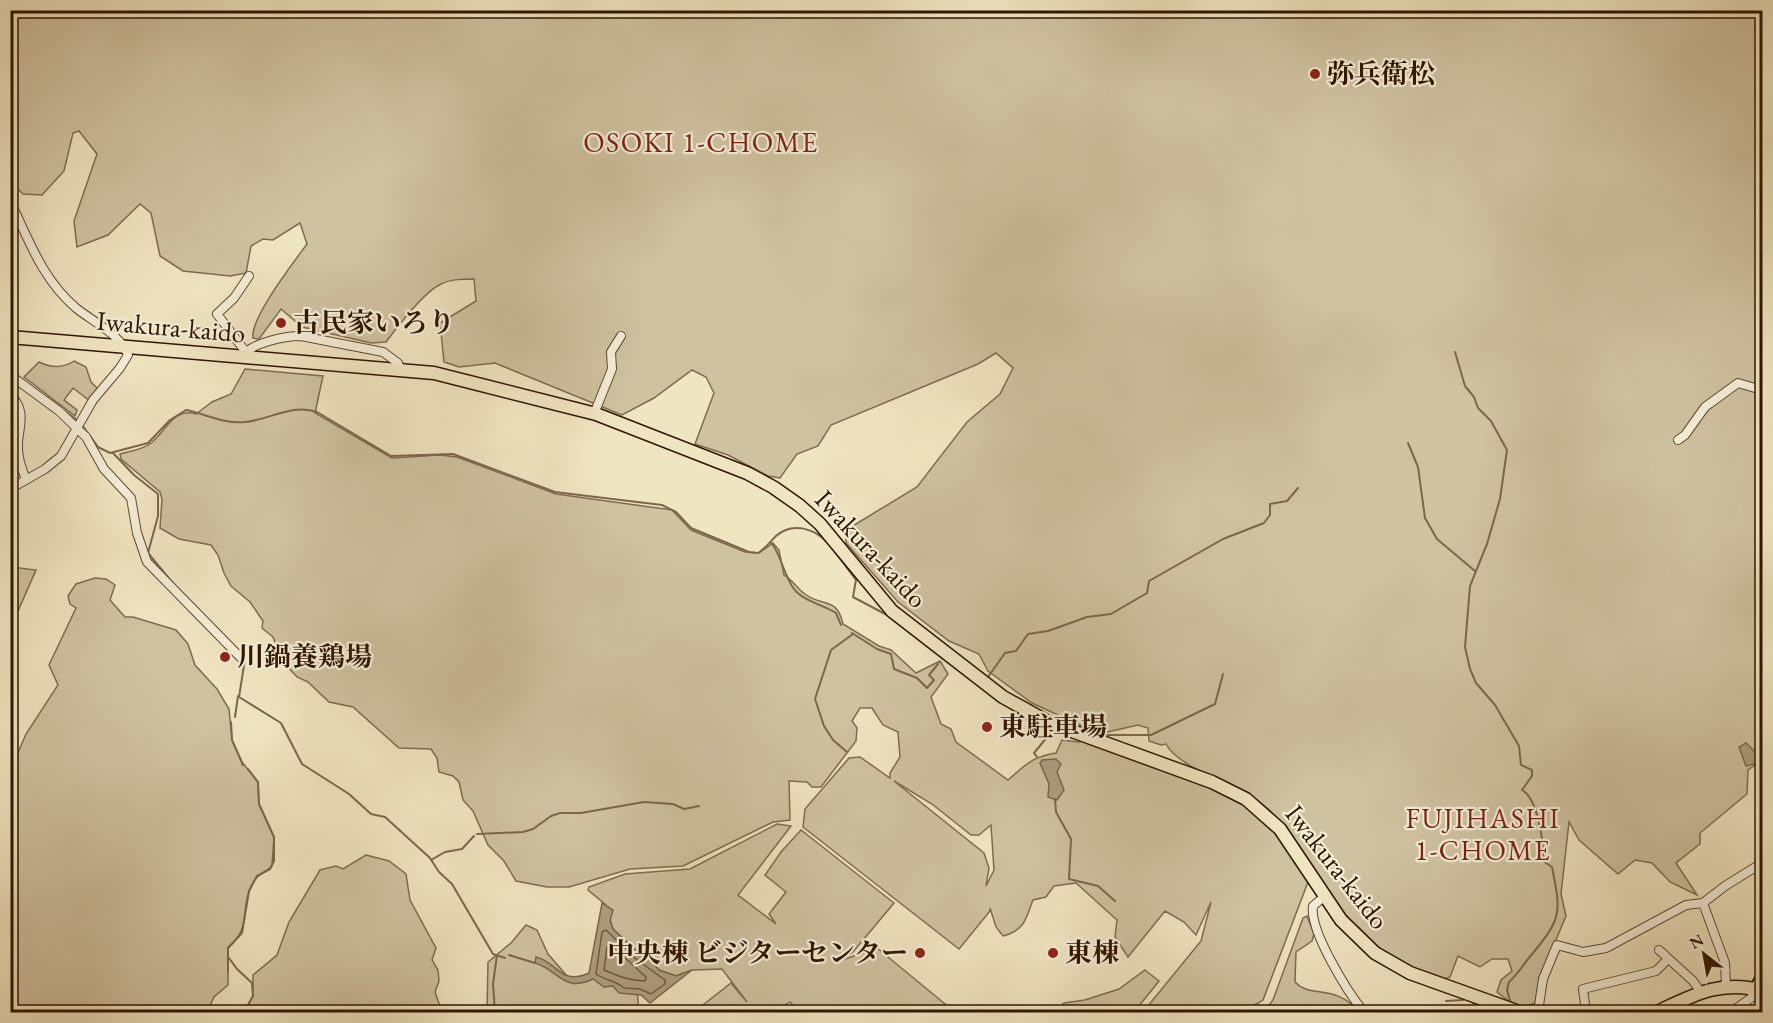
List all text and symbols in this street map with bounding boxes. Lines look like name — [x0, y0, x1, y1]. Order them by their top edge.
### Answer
place label: 弥兵衛松 — [1327, 56, 1435, 91]
marker: 弥兵衛松 — [1308, 67, 1322, 81]
district label: OSOKI 1-CHOME — [583, 124, 819, 160]
street label: Iwakura-kaido — [95, 303, 247, 350]
place label: 古民家いろり — [293, 305, 455, 340]
marker: 古民家いろり — [274, 316, 288, 330]
street label: Iwakura-kaido — [808, 482, 935, 615]
place label: 川鍋養鶏場 — [237, 639, 372, 674]
marker: 川鍋養鶏場 — [218, 650, 232, 664]
place label: 東駐車場 — [999, 709, 1107, 744]
marker: 東駐車場 — [980, 720, 994, 734]
street label: Iwakura-kaido — [1278, 797, 1397, 936]
district label: FUJIHASHI 1-CHOME — [1406, 800, 1560, 868]
north arrow — [1674, 924, 1734, 984]
text: N — [1686, 929, 1708, 954]
place label: 中央棟 ビジターセンター — [607, 935, 908, 970]
place label: 東棟 — [1065, 935, 1119, 970]
marker: 中央棟 ビジターセンター — [913, 946, 927, 960]
marker: 東棟 — [1046, 946, 1060, 960]

